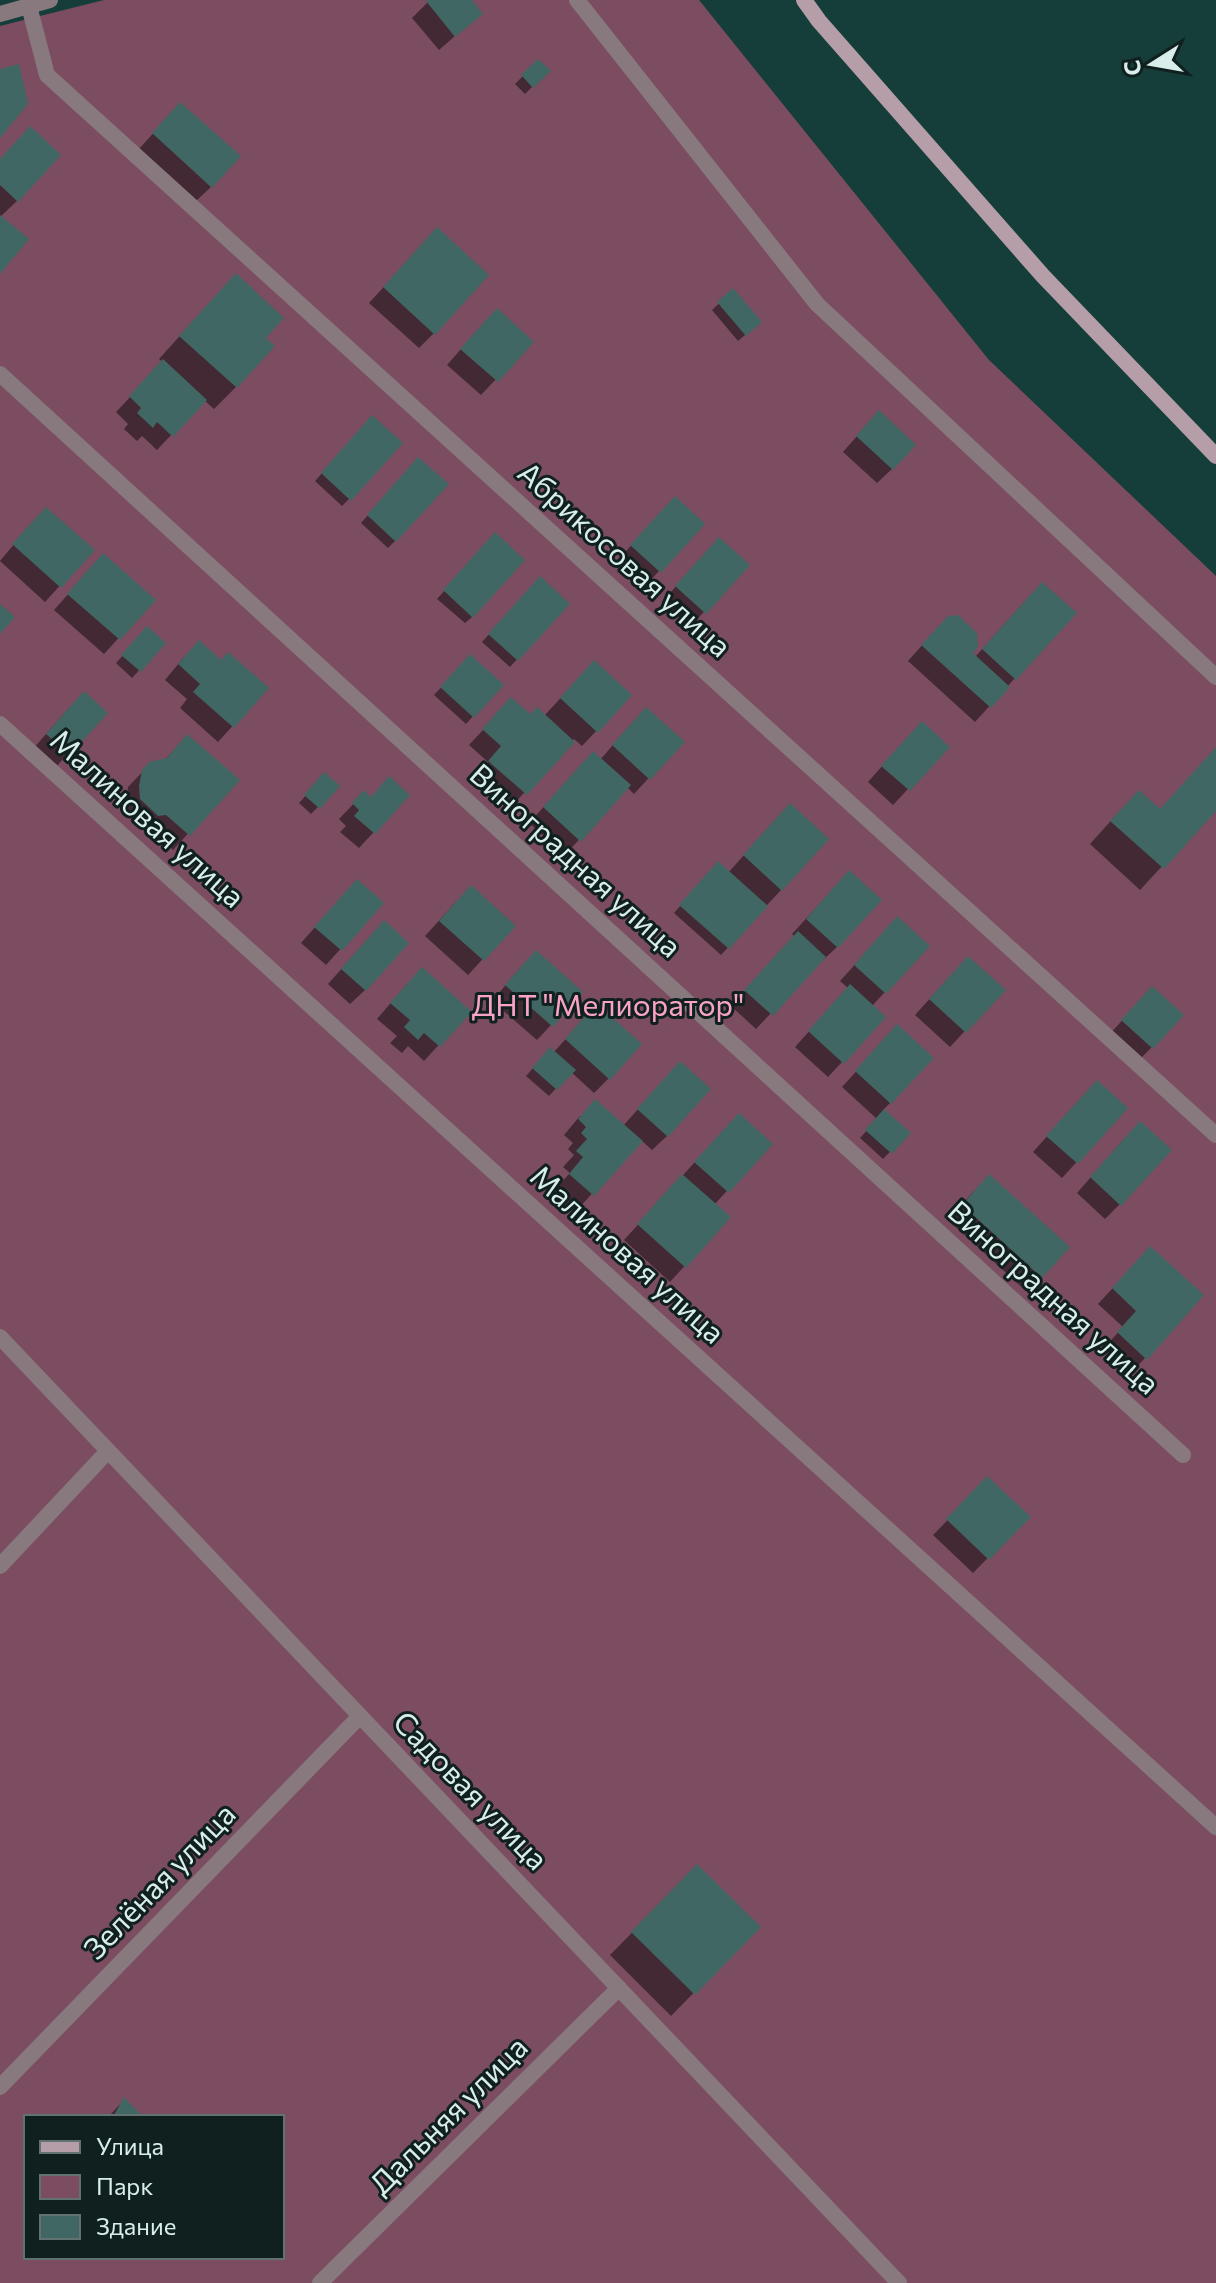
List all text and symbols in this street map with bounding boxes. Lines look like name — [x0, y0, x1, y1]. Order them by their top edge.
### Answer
north arrow — [1112, 24, 1192, 104]
text: С — [1117, 58, 1147, 78]
street label: Абрикосовая улица — [511, 453, 740, 664]
street label: Малиновая улица — [44, 720, 253, 914]
street label: Виноградная улица — [463, 755, 690, 964]
park label: ДНТ "Мелиоратор" — [472, 985, 744, 1022]
street label: Малиновая улица — [524, 1156, 733, 1350]
street label: Виноградная улица — [941, 1192, 1168, 1401]
street label: Садовая улица — [387, 1702, 557, 1876]
street label: Зелёная улица — [75, 1795, 242, 1966]
street label: Дальняя улица — [361, 2028, 534, 2201]
legend — [24, 2115, 284, 2259]
text: Улица — [96, 2131, 164, 2160]
text: Парк — [96, 2171, 153, 2200]
text: Здание — [96, 2211, 176, 2240]

